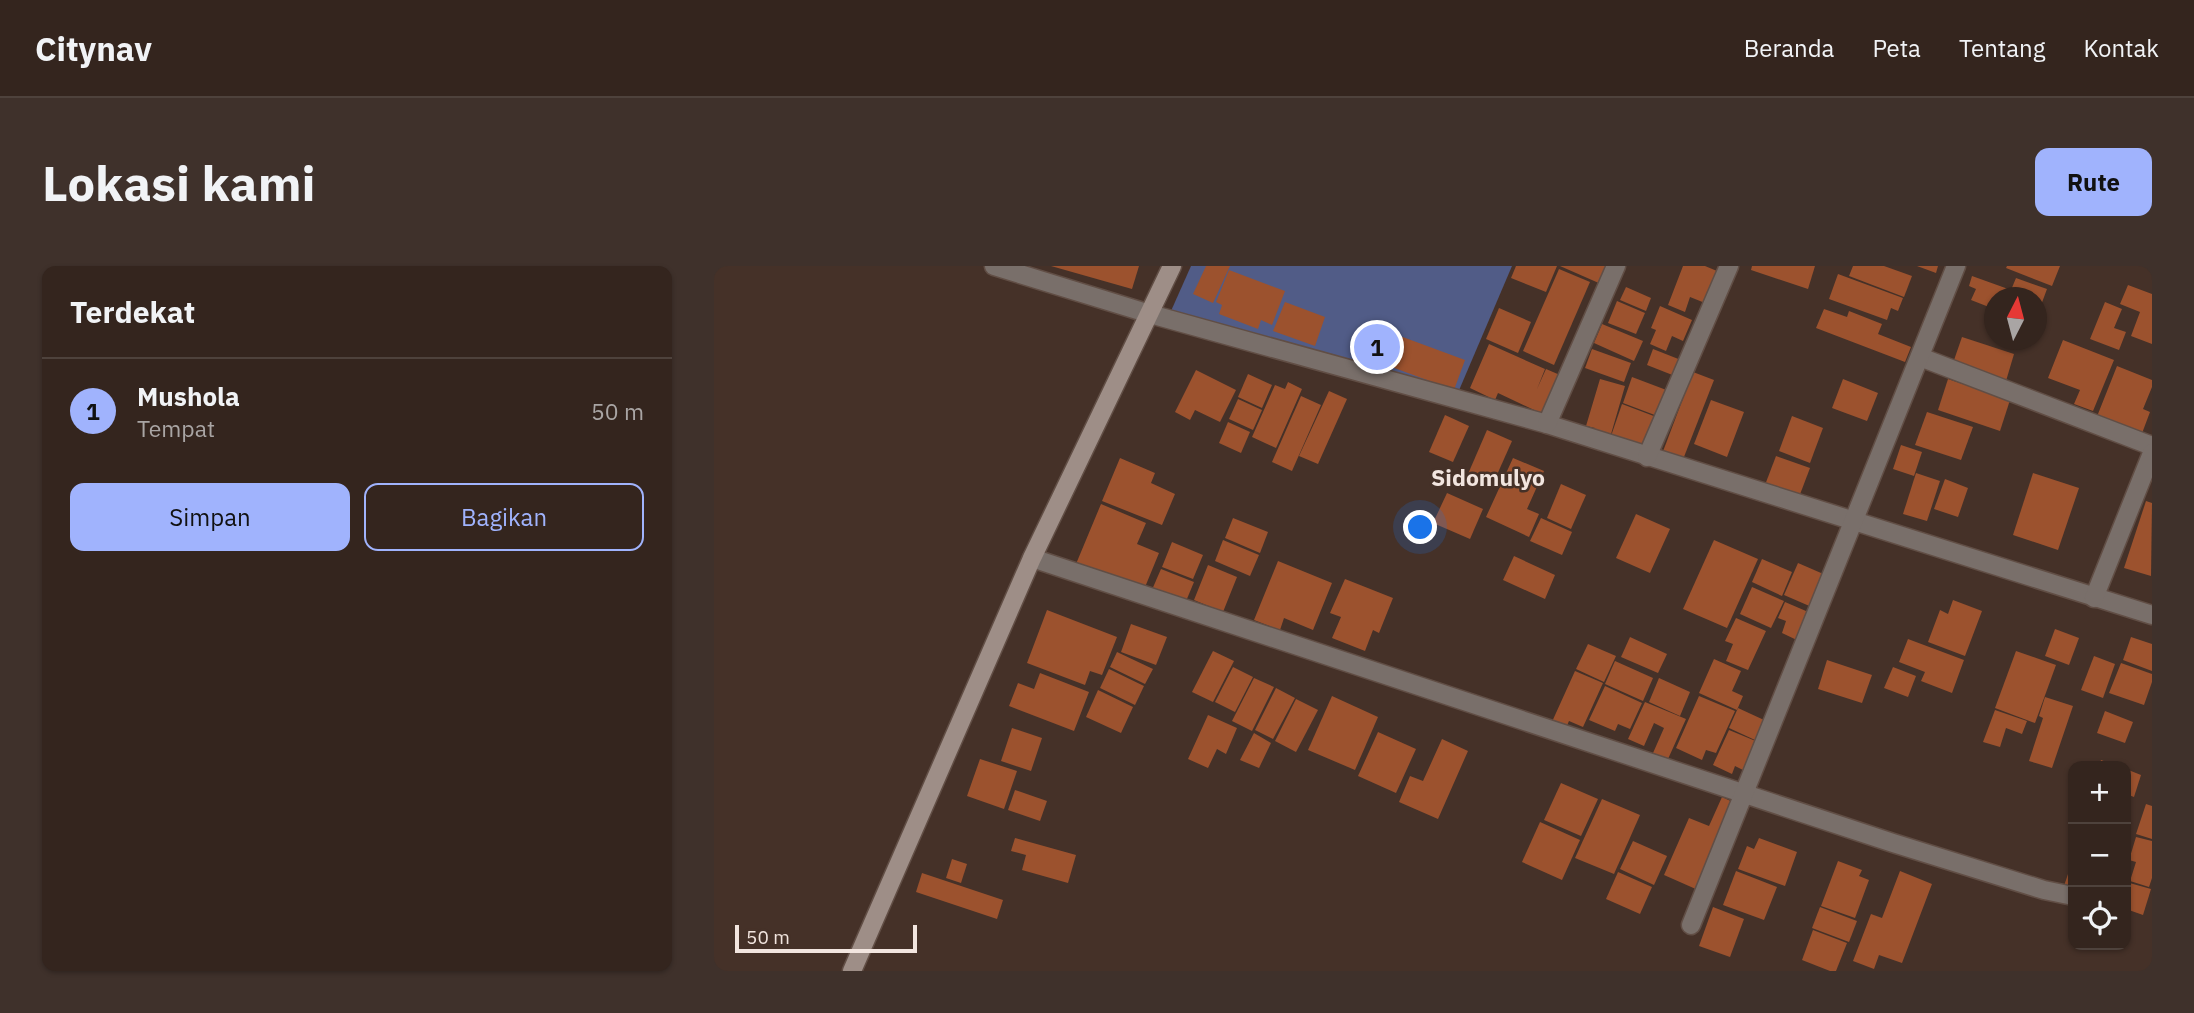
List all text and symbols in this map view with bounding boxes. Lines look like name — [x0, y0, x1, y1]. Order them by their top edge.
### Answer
text: Citynav — [35, 27, 152, 70]
text: Beranda — [1744, 32, 1834, 64]
text: Peta — [1872, 32, 1921, 64]
text: Tentang — [1959, 32, 2045, 64]
text: Kontak — [2083, 32, 2159, 64]
button: Rute — [2035, 148, 2152, 216]
text: Lokasi kami — [42, 151, 316, 214]
north arrow — [1984, 287, 2047, 350]
text: Terdekat — [70, 292, 195, 331]
pin: 1 — [1354, 321, 1400, 373]
text: Mushola — [137, 379, 240, 413]
text: 1 — [86, 396, 100, 426]
text: 50 m — [591, 396, 644, 426]
text: Tempat — [137, 413, 215, 443]
district label: Sidomulyo — [1431, 462, 1545, 492]
button: Simpan — [70, 483, 350, 551]
button: Bagikan — [364, 483, 644, 551]
your location — [1403, 510, 1437, 544]
map controls — [2068, 761, 2131, 950]
button: + — [2068, 761, 2131, 824]
button: − — [2068, 824, 2131, 887]
button: locate — [2068, 887, 2131, 950]
scale bar — [735, 922, 917, 954]
text: 50 m — [746, 925, 790, 949]

